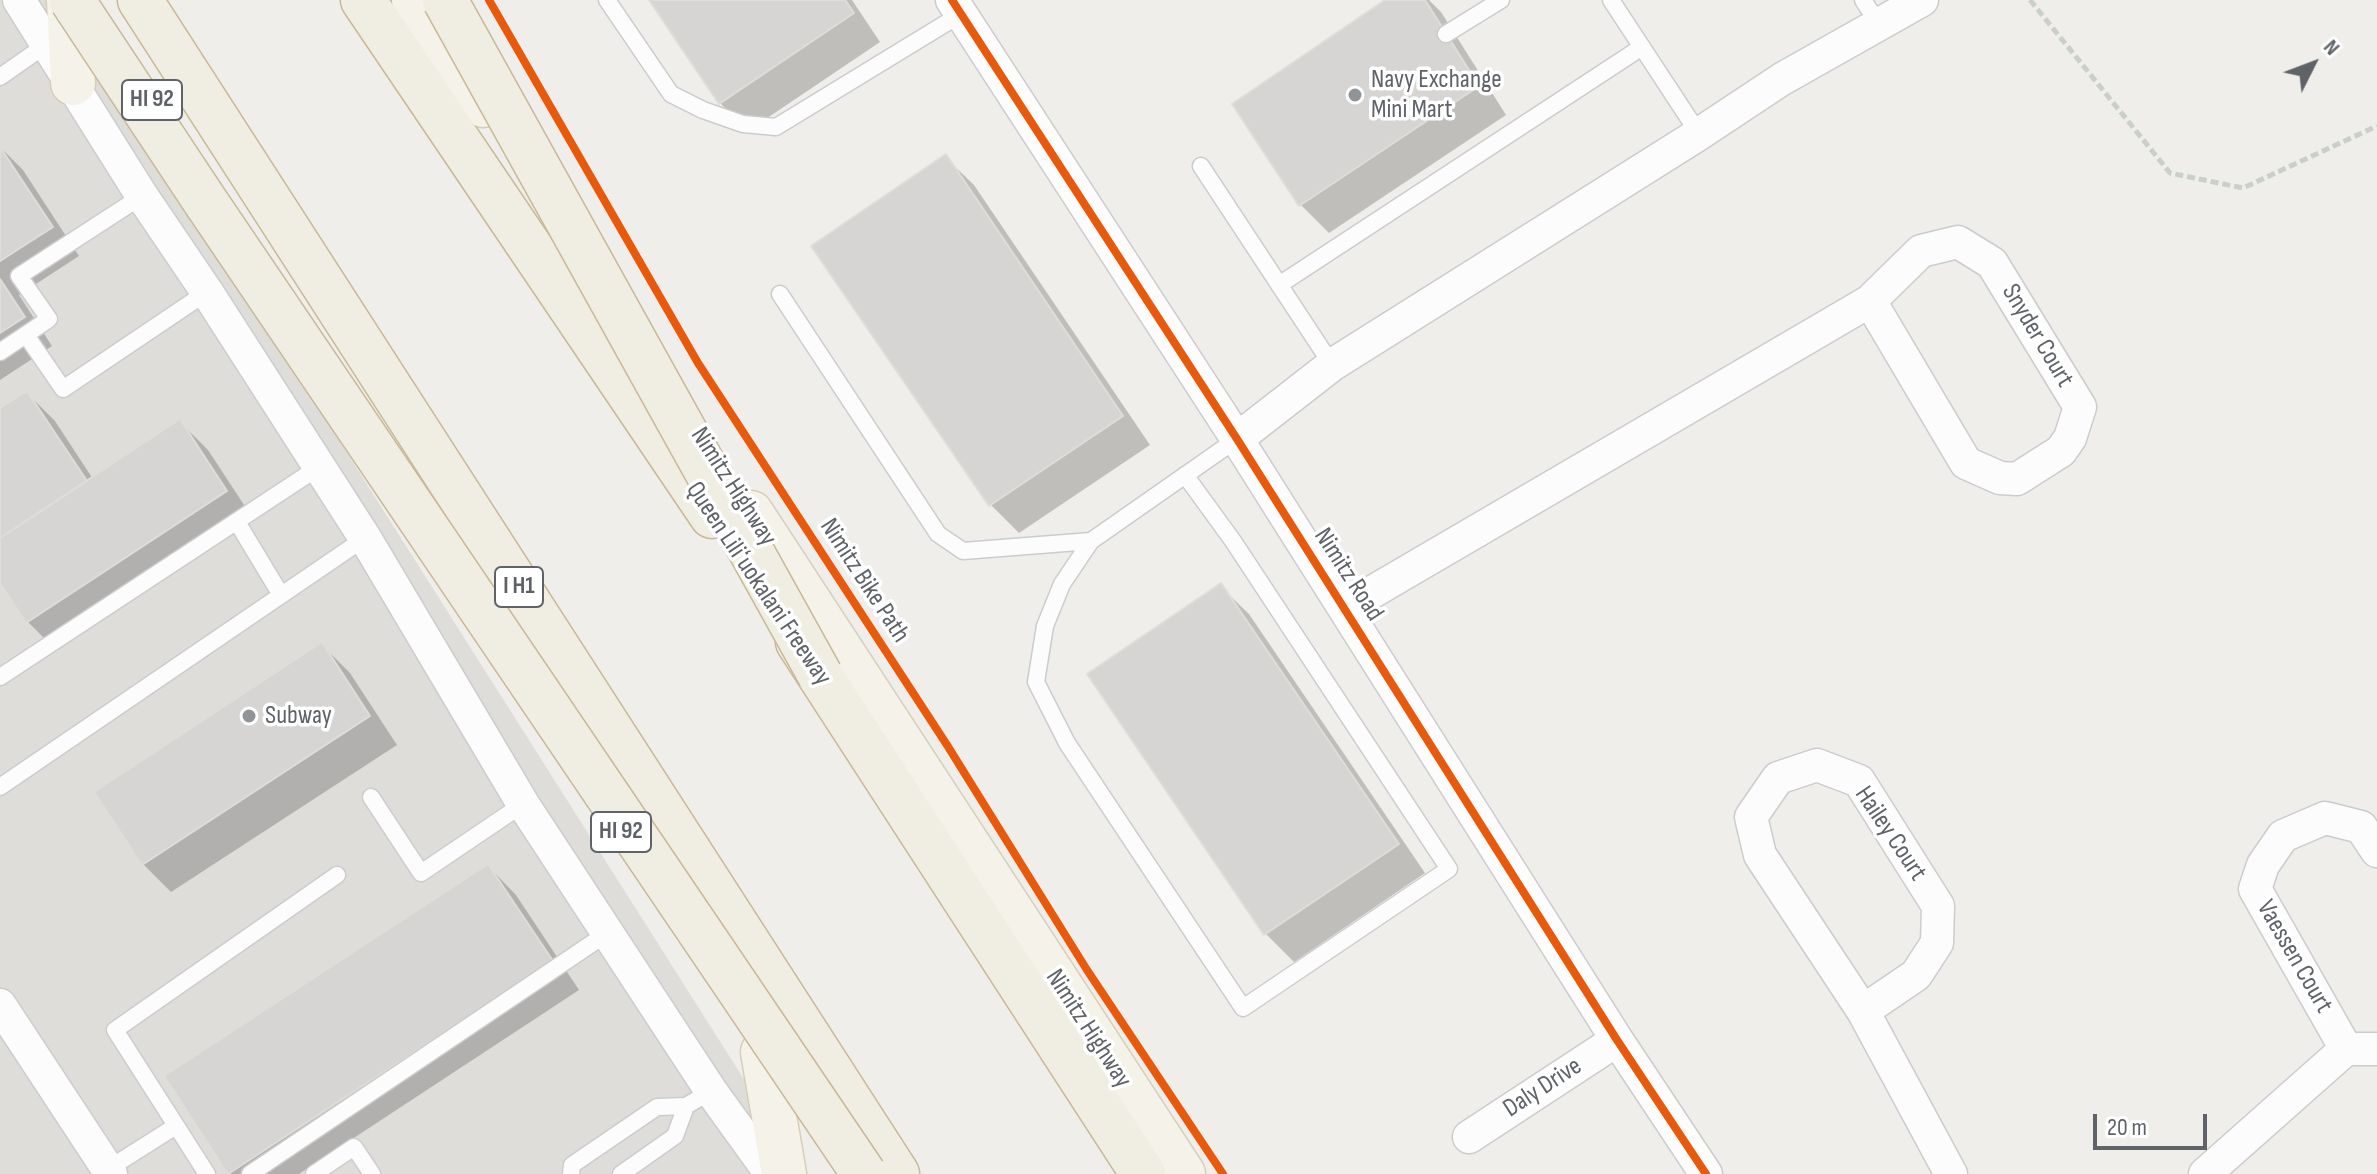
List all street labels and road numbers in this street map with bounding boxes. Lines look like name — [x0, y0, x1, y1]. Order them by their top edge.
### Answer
road number: HI 92 — [122, 80, 182, 120]
street label: Snyder Court — [1994, 279, 2080, 393]
street label: Nimitz Highway — [683, 422, 783, 552]
street label: Queen Liliʻuokalani Freeway — [678, 476, 838, 692]
street label: Nimitz Bike Path — [812, 513, 916, 649]
street label: Nimitz Road — [1306, 523, 1390, 627]
road number: I H1 — [495, 567, 543, 607]
street label: Hailey Court — [1847, 781, 1933, 887]
road number: HI 92 — [591, 812, 651, 852]
street label: Vaessen Court — [2249, 895, 2339, 1019]
street label: Nimitz Highway — [1038, 964, 1138, 1094]
street label: Daly Drive — [1498, 1051, 1588, 1125]

